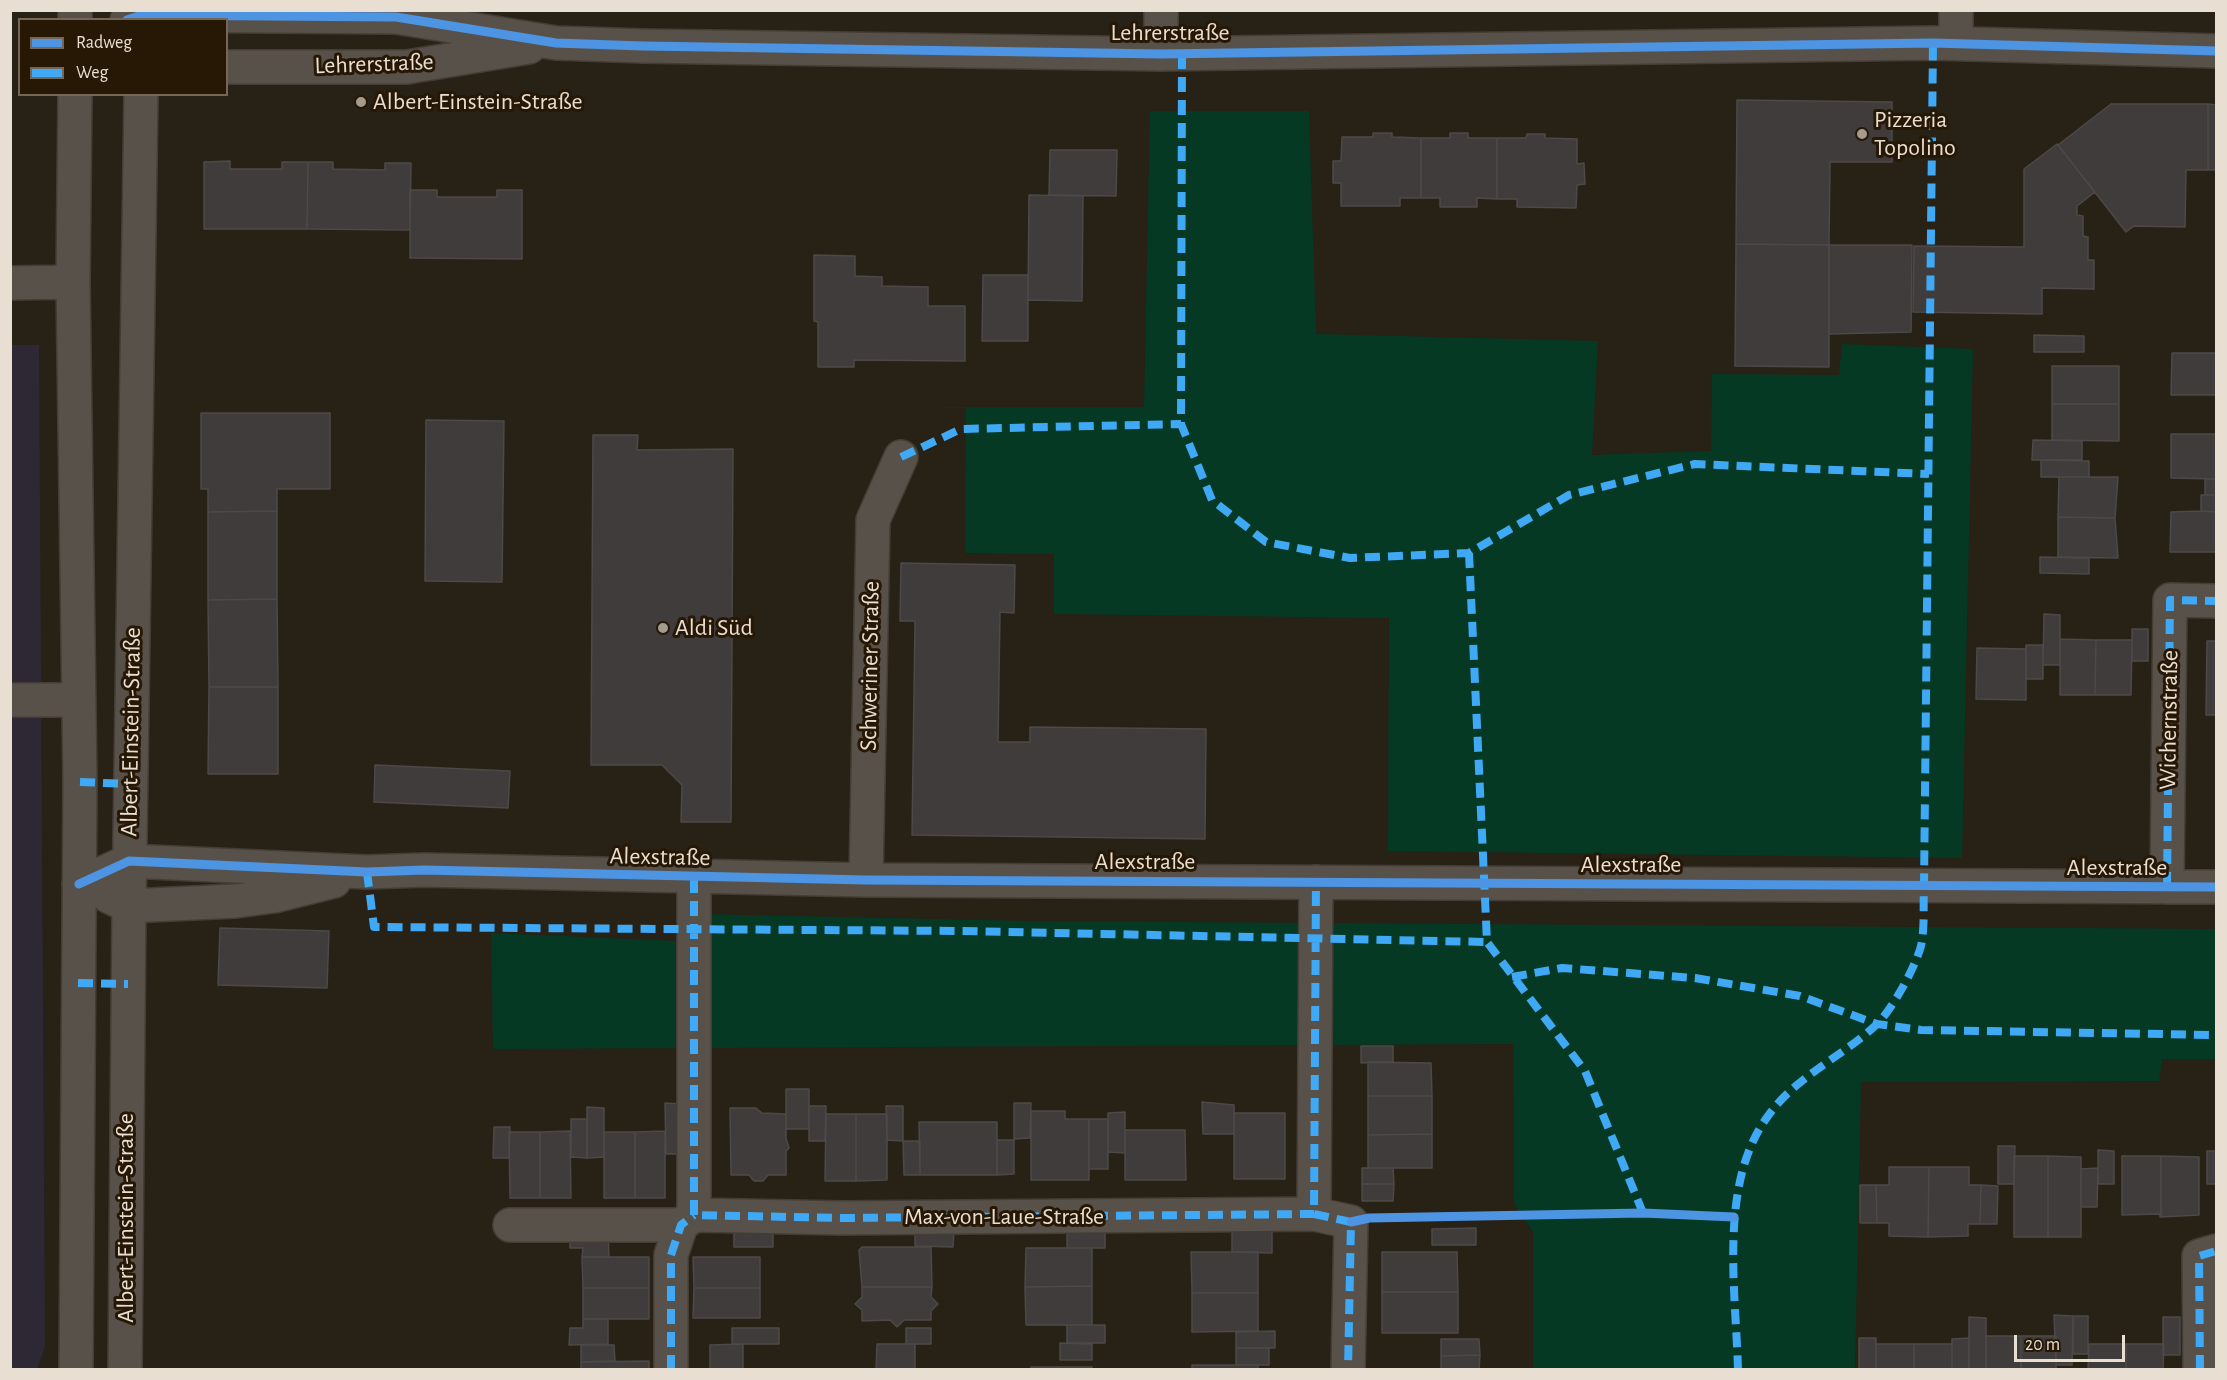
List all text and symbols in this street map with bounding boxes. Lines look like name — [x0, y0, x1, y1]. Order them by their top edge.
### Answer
legend — [18, 18, 228, 96]
street label: Lehrerstraße — [1111, 19, 1229, 47]
text: Radweg — [76, 34, 132, 52]
street label: Lehrerstraße — [314, 48, 434, 80]
text: Weg — [76, 64, 108, 82]
place label: Albert-Einstein-Straße — [373, 88, 582, 116]
marker: Albert-Einstein-Straße — [354, 95, 368, 109]
place label: Pizzeria Topolino — [1874, 106, 1956, 162]
marker: Pizzeria Topolino — [1855, 127, 1869, 141]
street label: Schweriner Straße — [854, 581, 886, 751]
place label: Aldi Süd — [675, 614, 753, 642]
marker: Aldi Süd — [656, 621, 670, 635]
street label: Albert-Einstein-Straße — [115, 627, 147, 837]
street label: Wichernstraße — [2153, 650, 2185, 790]
street label: Alexstraße — [609, 842, 711, 872]
street label: Alexstraße — [1095, 848, 1195, 876]
street label: Alexstraße — [1581, 851, 1681, 879]
street label: Alexstraße — [2067, 854, 2167, 882]
street label: Albert-Einstein-Straße — [112, 1113, 140, 1323]
street label: Max-von-Laue-Straße — [904, 1203, 1104, 1231]
scale bar — [2017, 1323, 2128, 1361]
text: 20 m — [2025, 1336, 2060, 1354]

